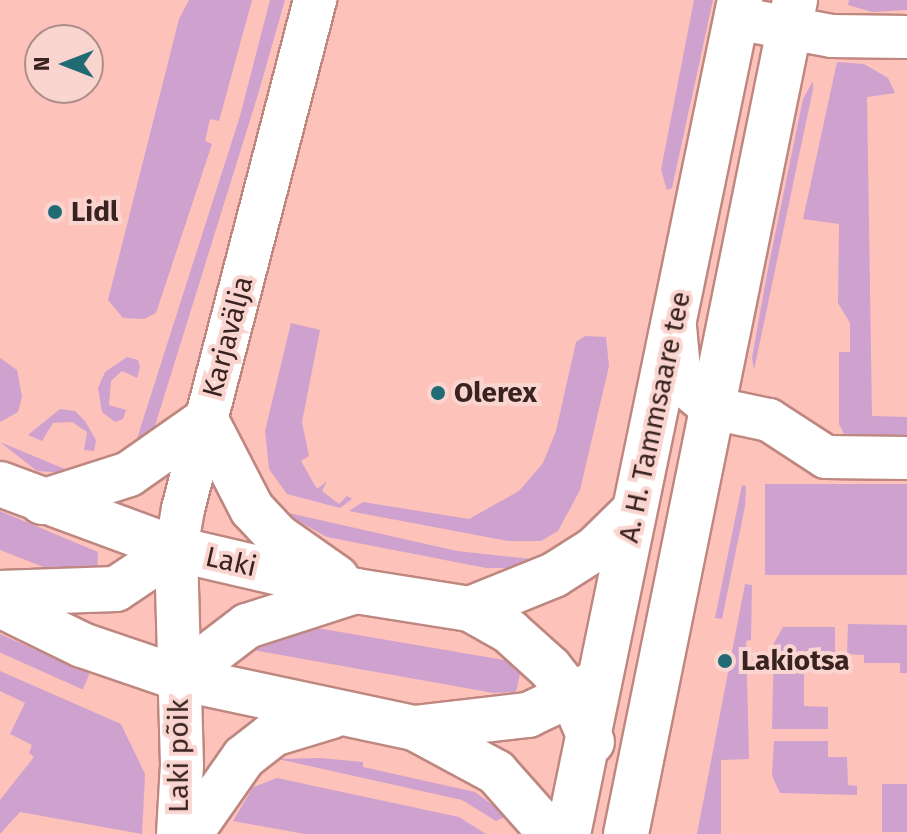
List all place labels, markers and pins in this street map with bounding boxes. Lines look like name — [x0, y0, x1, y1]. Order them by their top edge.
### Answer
place label: Lidl — [71, 195, 118, 229]
marker: Lidl — [46, 203, 64, 221]
place label: Olerex — [454, 376, 537, 410]
marker: Olerex — [429, 384, 447, 402]
place label: Lakiotsa — [741, 644, 850, 678]
marker: Lakiotsa — [716, 652, 734, 670]

